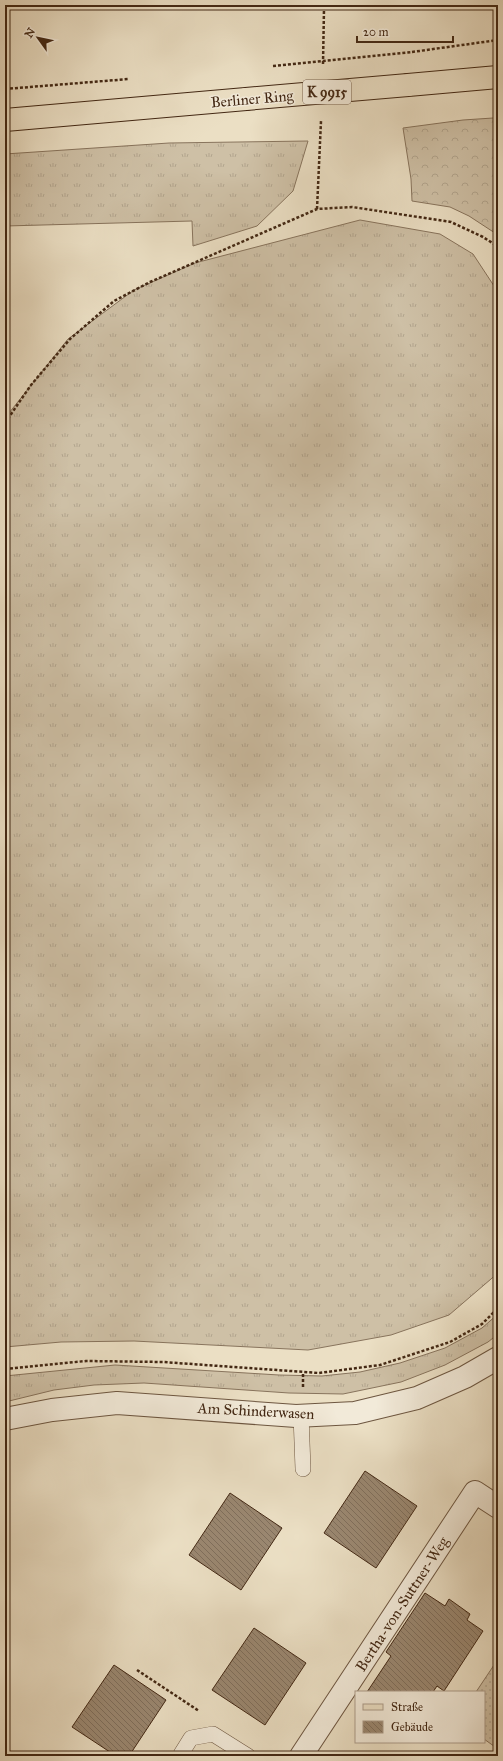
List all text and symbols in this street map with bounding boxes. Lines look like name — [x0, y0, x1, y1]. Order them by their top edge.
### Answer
north arrow — [18, 18, 58, 58]
scale bar — [357, 18, 453, 44]
text: N — [22, 25, 38, 40]
text: 20 m — [363, 25, 389, 39]
road number: K 9915 — [303, 80, 351, 104]
street label: Berliner Ring — [210, 86, 295, 112]
street label: Am Schinderwasen — [196, 1399, 315, 1423]
street label: Bertha-von-Suttner-Weg — [352, 1532, 453, 1675]
legend — [355, 1691, 485, 1743]
text: Straße — [391, 1700, 423, 1714]
text: Gebäude — [391, 1720, 433, 1734]

